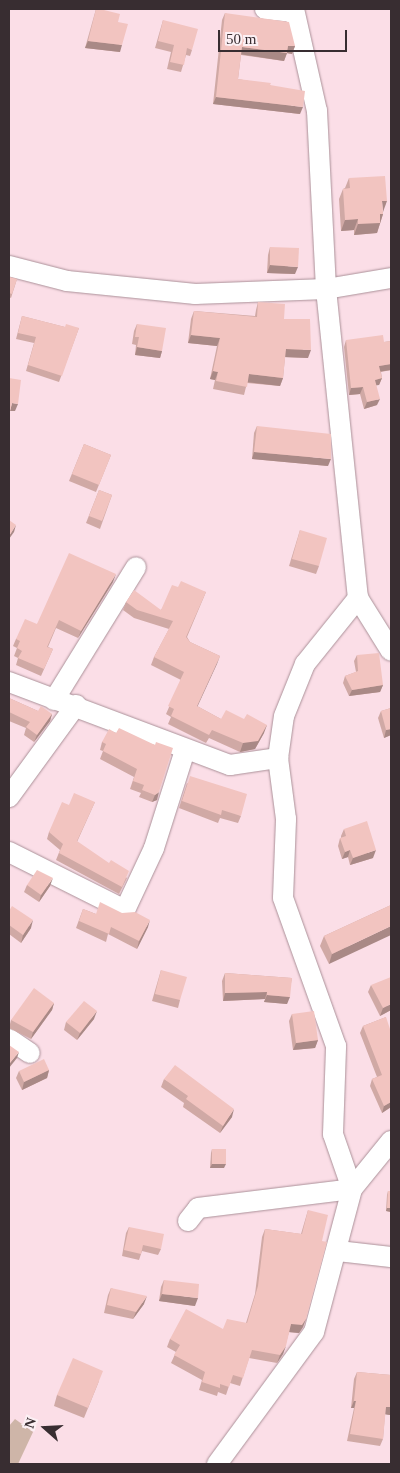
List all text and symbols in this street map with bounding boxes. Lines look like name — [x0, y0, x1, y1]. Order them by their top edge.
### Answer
scale bar — [220, 20, 349, 52]
text: 50 m — [226, 31, 256, 47]
north arrow — [20, 1403, 70, 1453]
text: N — [22, 1416, 39, 1430]

